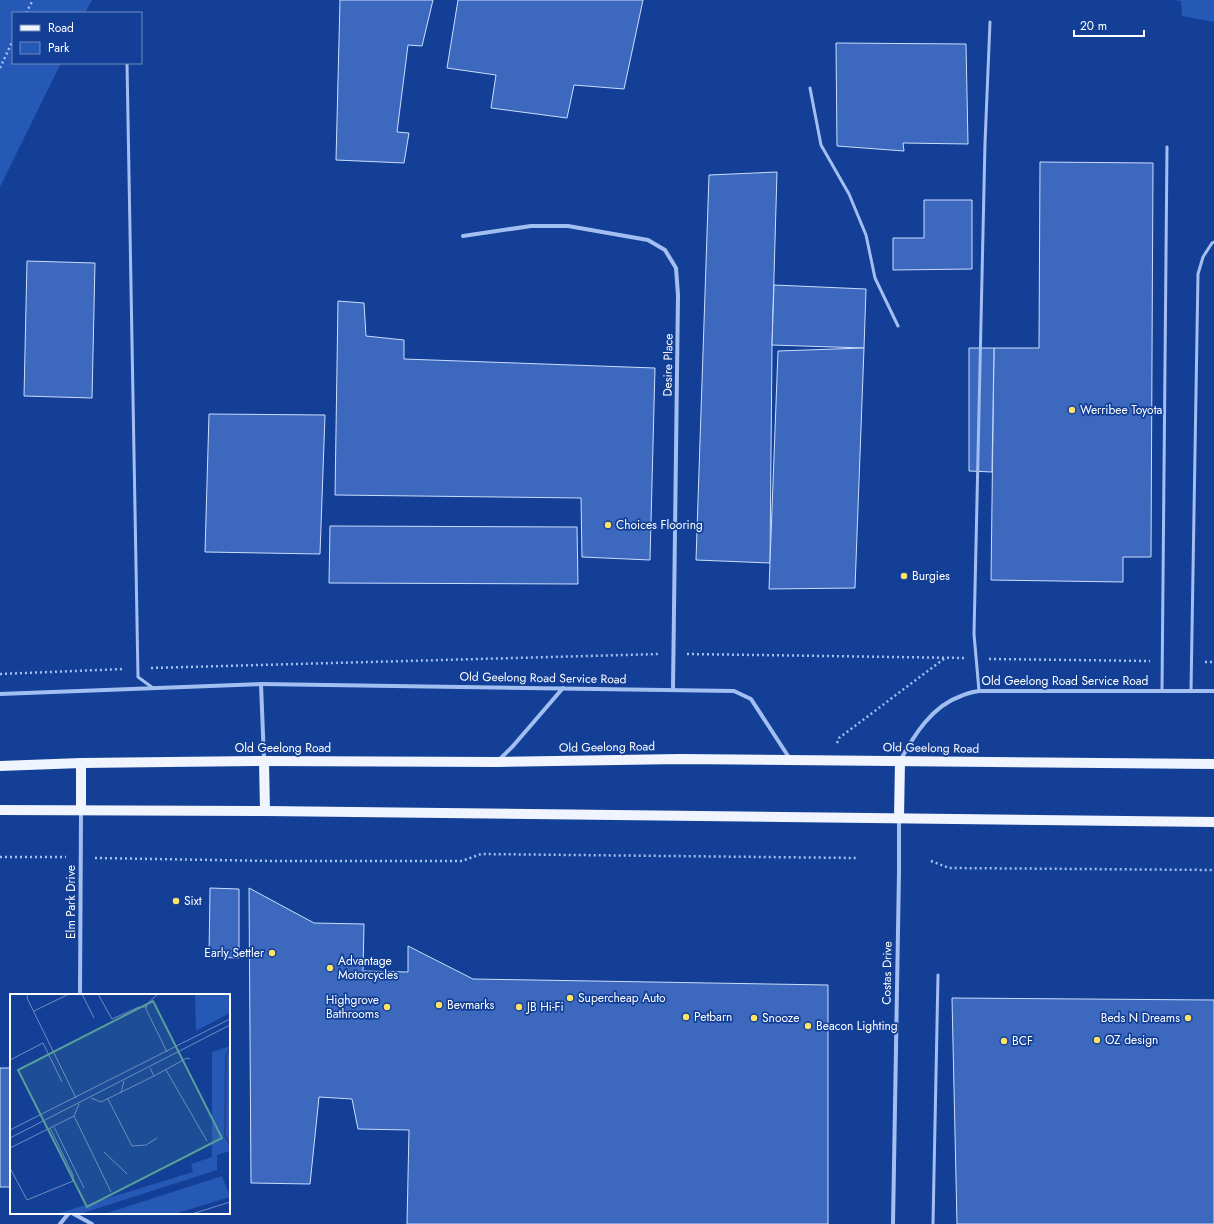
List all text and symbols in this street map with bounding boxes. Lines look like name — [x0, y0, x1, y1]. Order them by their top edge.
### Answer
legend — [12, 12, 142, 64]
scale bar — [1074, 12, 1144, 38]
text: 20 m — [1080, 17, 1107, 35]
text: Road — [48, 19, 74, 37]
text: Park — [48, 39, 70, 57]
street label: Desire Place — [658, 333, 678, 397]
place label: Werribee Toyota — [1080, 401, 1163, 419]
marker: Werribee Toyota — [1067, 405, 1077, 415]
place label: Choices Flooring — [616, 516, 703, 534]
marker: Choices Flooring — [603, 520, 613, 530]
place label: Burgies — [912, 567, 950, 585]
marker: Burgies — [899, 571, 909, 581]
street label: Old Geelong Road Service Road — [459, 668, 627, 688]
street label: Old Geelong Road Service Road — [982, 672, 1148, 690]
street label: Old Geelong Road — [559, 737, 655, 757]
street label: Old Geelong Road — [883, 738, 979, 758]
street label: Old Geelong Road — [235, 739, 331, 757]
street label: Elm Park Drive — [62, 865, 80, 939]
place label: Sixt — [184, 892, 202, 910]
marker: Sixt — [171, 896, 181, 906]
street label: Costas Drive — [877, 941, 897, 1005]
place label: Early Settler — [204, 944, 265, 962]
marker: Early Settler — [267, 948, 277, 958]
place label: Advantage Motorcycles — [338, 952, 398, 984]
marker: Advantage Motorcycles — [325, 963, 335, 973]
place label: Supercheap Auto — [578, 989, 666, 1007]
place label: Highgrove Bathrooms — [326, 991, 379, 1023]
marker: Supercheap Auto — [565, 993, 575, 1003]
inset map — [10, 994, 230, 1214]
place label: Bevmarks — [447, 996, 495, 1014]
place label: JB Hi-Fi — [525, 998, 564, 1016]
marker: Bevmarks — [434, 1000, 444, 1010]
marker: Highgrove Bathrooms — [382, 1002, 392, 1012]
marker: JB Hi-Fi — [514, 1002, 524, 1012]
place label: Petbarn — [694, 1008, 732, 1026]
place label: Snooze — [762, 1009, 799, 1027]
place label: Beds N Dreams — [1101, 1009, 1180, 1027]
marker: Petbarn — [681, 1012, 691, 1022]
marker: Snooze — [749, 1013, 759, 1023]
marker: Beds N Dreams — [1183, 1013, 1193, 1023]
place label: Beacon Lighting — [816, 1017, 898, 1035]
marker: Beacon Lighting — [803, 1021, 813, 1031]
place label: OZ design — [1105, 1031, 1158, 1049]
place label: BCF — [1012, 1032, 1033, 1050]
marker: OZ design — [1092, 1035, 1102, 1045]
marker: BCF — [999, 1036, 1009, 1046]

